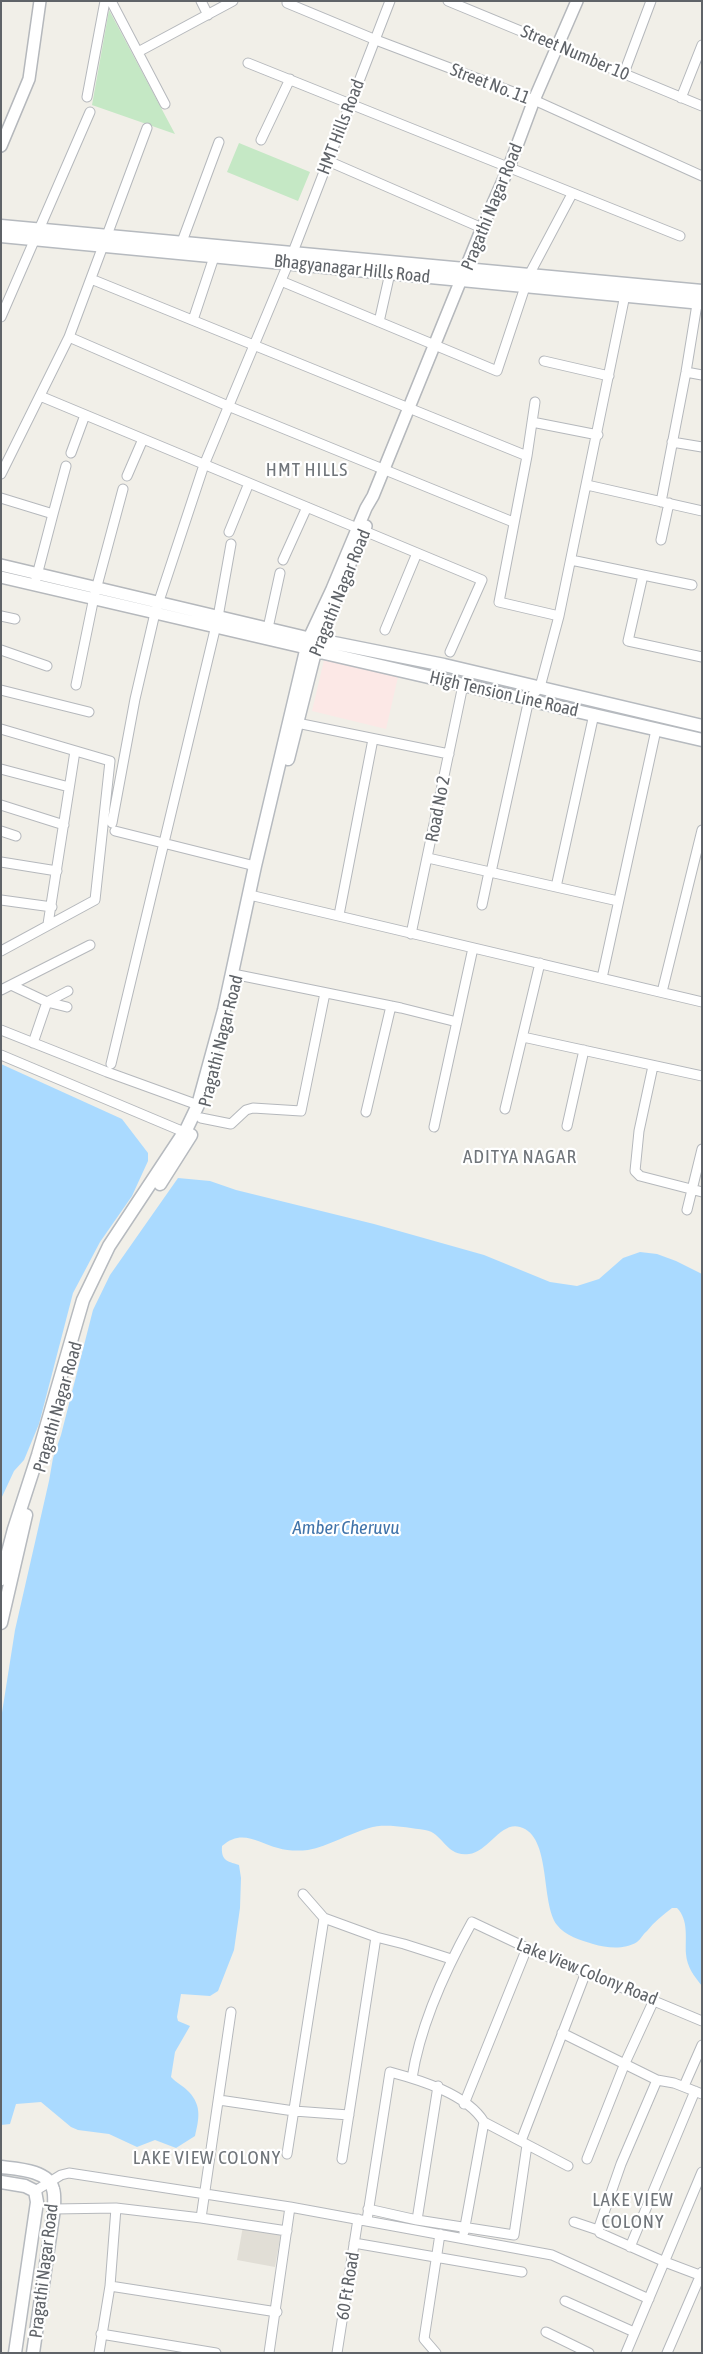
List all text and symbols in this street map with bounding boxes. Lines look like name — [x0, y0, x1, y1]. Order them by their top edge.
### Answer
street label: Street Number 10 — [518, 20, 632, 86]
street label: Street No. 11 — [447, 59, 533, 109]
street label: HMT Hills Road — [313, 76, 369, 178]
street label: Pragathi Nagar Road — [457, 140, 527, 274]
street label: Bhagyanagar Hills Road — [273, 250, 431, 288]
district label: HMT HILLS — [265, 459, 349, 481]
street label: Pragathi Nagar Road — [305, 526, 375, 660]
street label: High Tension Line Road — [427, 666, 581, 722]
street label: Road No 2 — [421, 774, 455, 844]
street label: Pragathi Nagar Road — [194, 973, 248, 1109]
district label: ADITYA NAGAR — [462, 1146, 578, 1168]
street label: Pragathi Nagar Road — [29, 1339, 87, 1475]
water label: Amber Cheruvu — [292, 1517, 400, 1539]
street label: Lake View Colony Road — [513, 1934, 661, 2010]
district label: LAKE VIEW COLONY — [131, 2147, 283, 2169]
district label: LAKE VIEW COLONY — [591, 2189, 675, 2233]
street label: Pragathi Nagar Road — [25, 2203, 63, 2339]
street label: 60 Ft Road — [332, 2250, 364, 2322]

